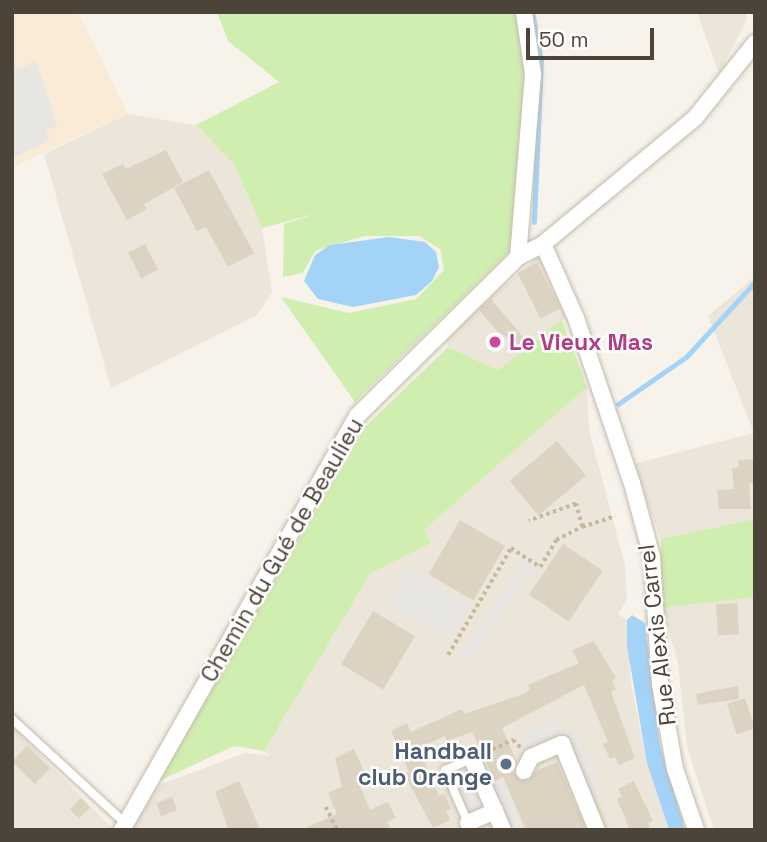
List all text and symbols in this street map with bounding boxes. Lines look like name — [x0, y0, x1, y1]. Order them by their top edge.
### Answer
scale bar — [529, 14, 657, 58]
text: 50 m — [539, 26, 589, 53]
place label: Le Vieux Mas — [509, 328, 653, 356]
marker: Le Vieux Mas — [487, 334, 503, 350]
street label: Chemin du Gué de Beaulieu — [195, 413, 369, 687]
street label: Rue Alexis Carrel — [632, 543, 682, 727]
place label: Handball club Orange — [358, 737, 492, 791]
marker: Handball club Orange — [498, 756, 514, 772]

